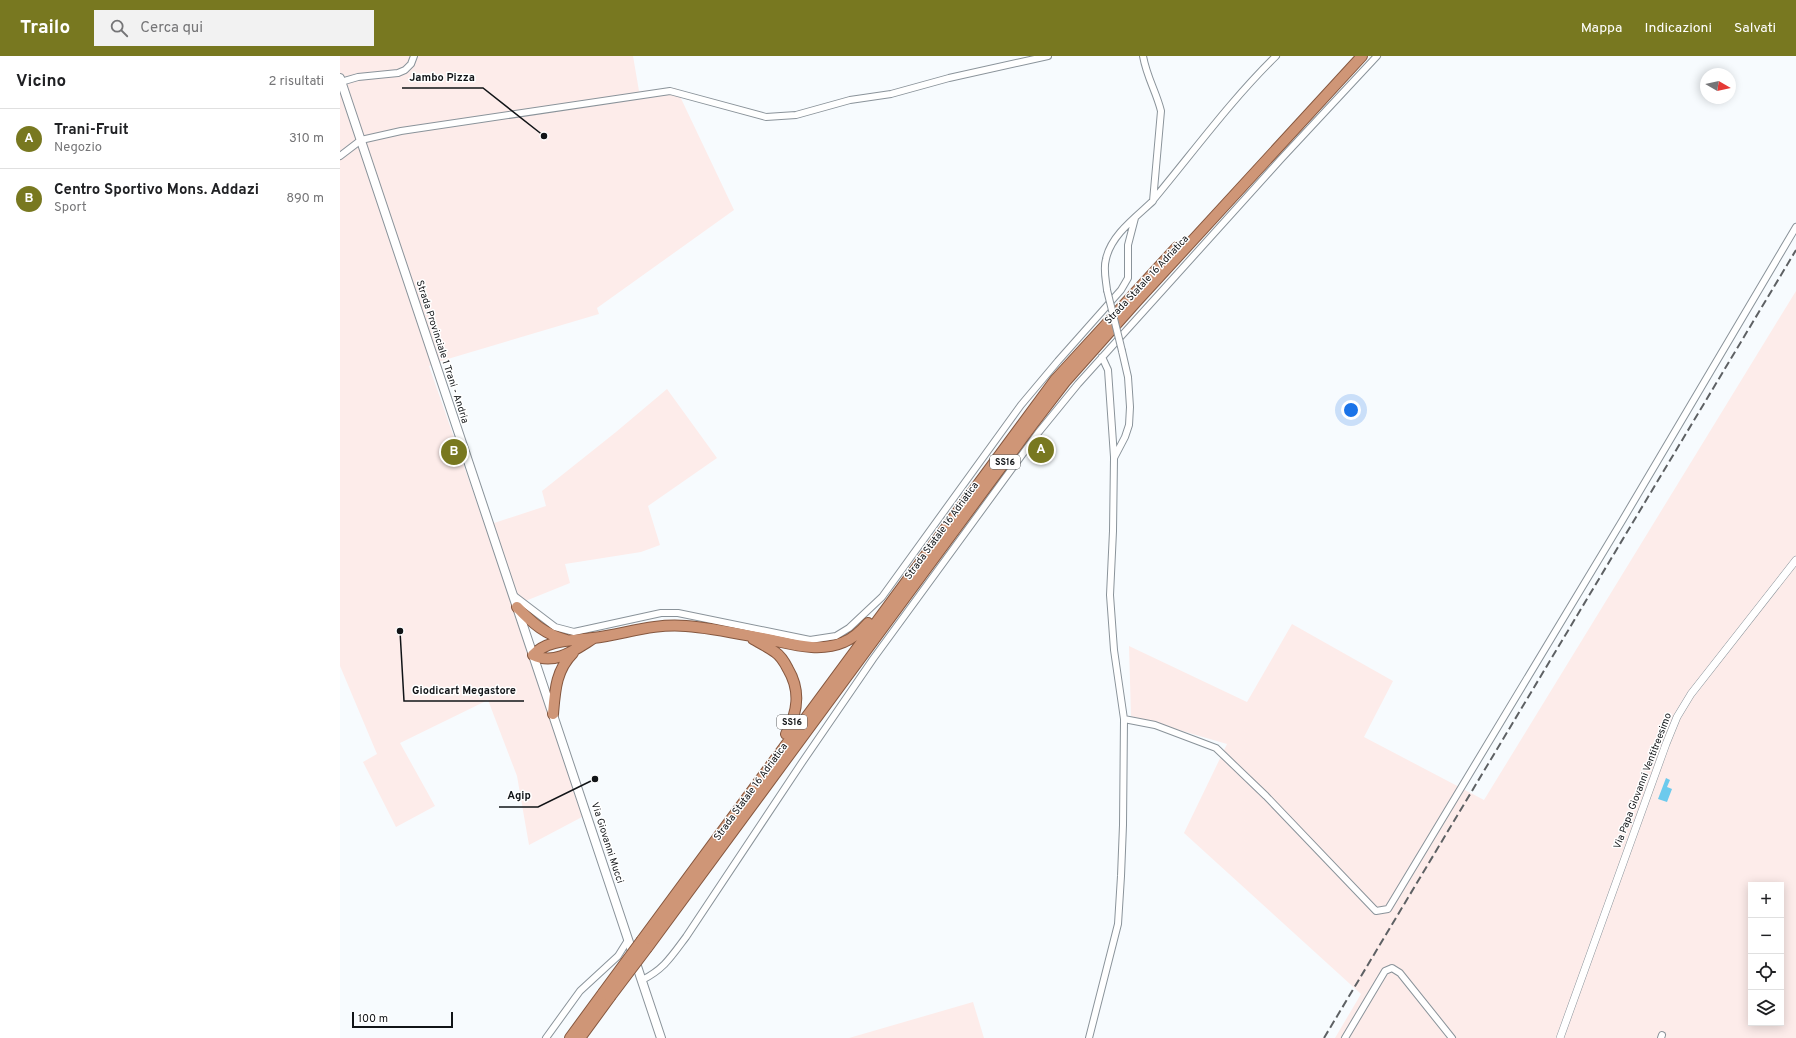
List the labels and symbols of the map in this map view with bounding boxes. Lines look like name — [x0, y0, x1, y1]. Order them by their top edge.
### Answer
callout: Jambo Pizza — [402, 65, 483, 88]
north arrow — [1700, 68, 1736, 104]
text: Jambo Pizza — [409, 71, 475, 85]
street label: Strada Statale 16 Adriatica — [1102, 233, 1192, 327]
street label: Strada Provinciale 1 Trani - Andria — [413, 279, 471, 425]
your location — [1341, 400, 1361, 420]
pin: A — [1028, 435, 1054, 465]
pin: B — [441, 437, 467, 467]
road number: SS16 — [990, 455, 1020, 469]
street label: Strada Statale 16 Adriatica — [902, 480, 982, 582]
callout: Giodicart Megastore — [404, 678, 524, 701]
text: Giodicart Megastore — [412, 684, 516, 698]
street label: Via Papa Giovanni Ventitreesimo — [1611, 711, 1675, 851]
road number: SS16 — [777, 715, 807, 729]
street label: Strada Statale 16 Adriatica — [711, 741, 791, 843]
callout: Agip — [499, 784, 538, 807]
text: Agip — [507, 789, 531, 803]
street label: Via Giovanni Mucci — [588, 801, 626, 885]
scale bar — [352, 1010, 453, 1029]

